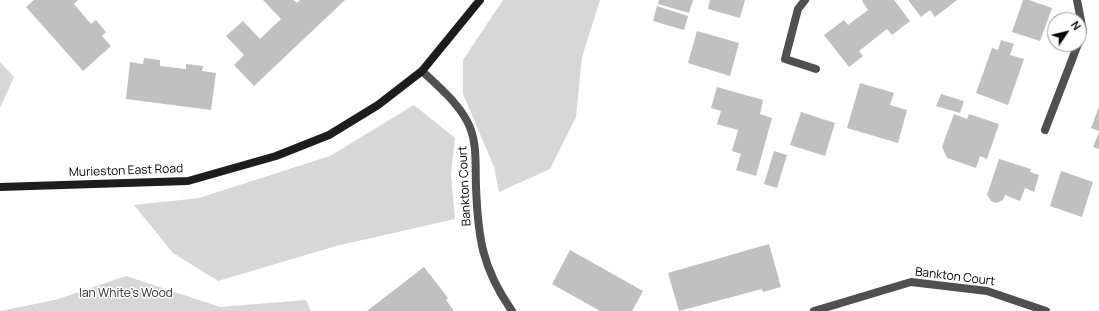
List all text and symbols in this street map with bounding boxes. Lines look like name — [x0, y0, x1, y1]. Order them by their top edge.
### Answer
north arrow — [1047, 12, 1087, 52]
text: N — [1068, 18, 1085, 33]
street label: Bankton Court — [456, 146, 474, 226]
street label: Murieston East Road — [69, 162, 183, 180]
street label: Bankton Court — [914, 265, 996, 289]
park label: Ian White's Wood — [79, 287, 173, 301]

